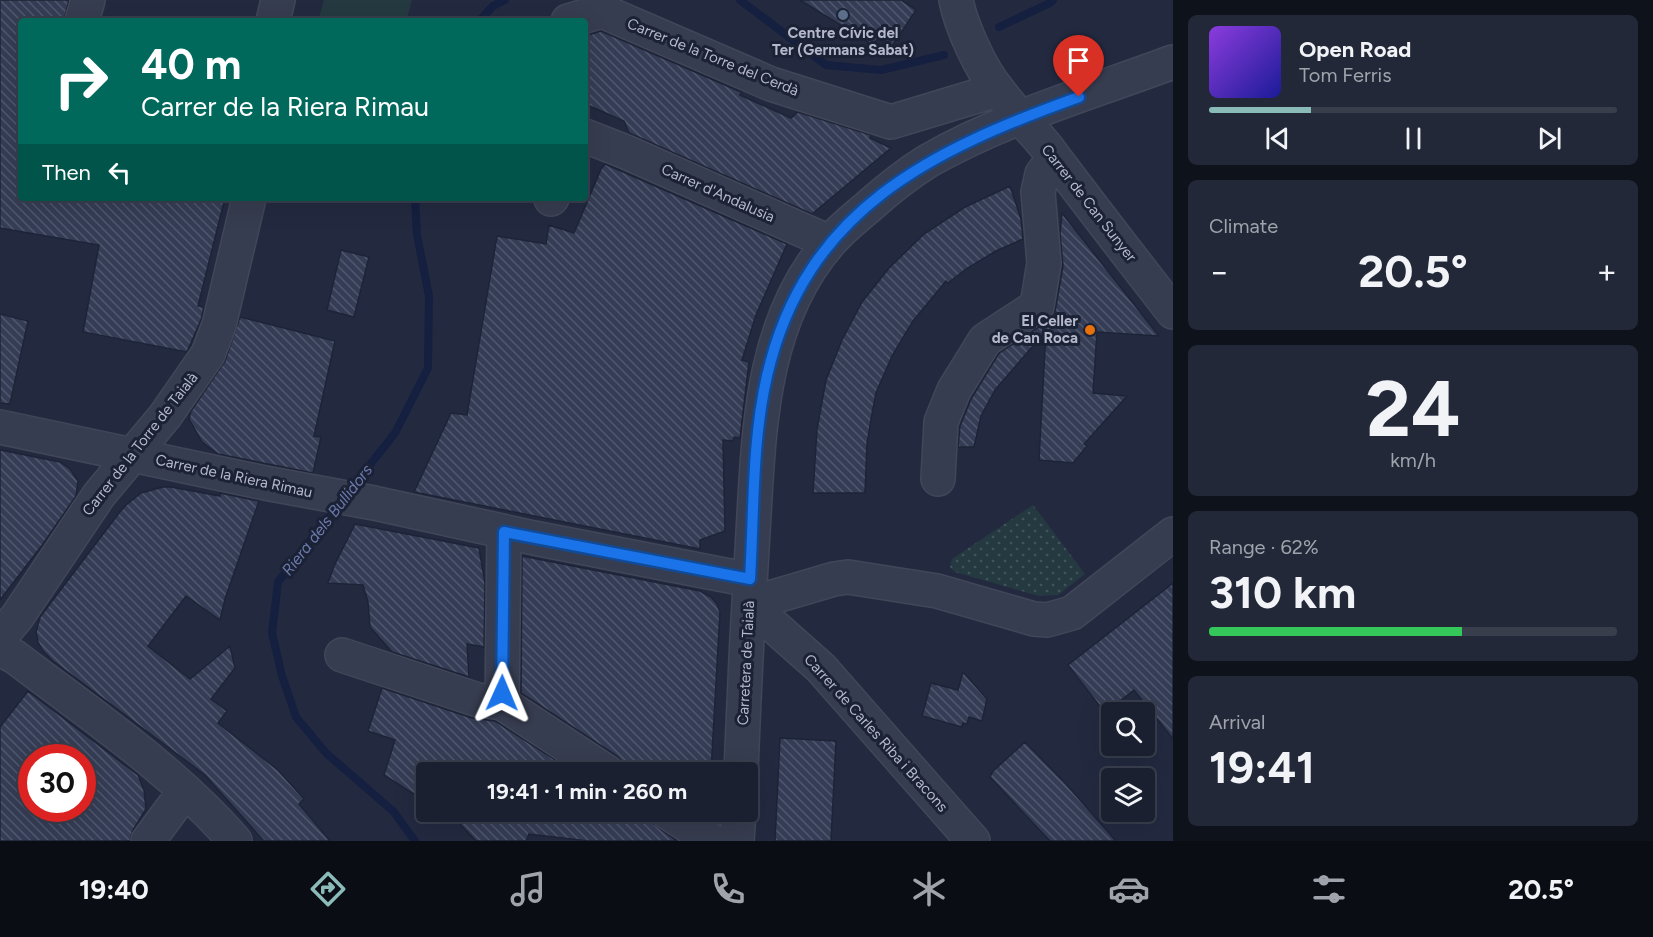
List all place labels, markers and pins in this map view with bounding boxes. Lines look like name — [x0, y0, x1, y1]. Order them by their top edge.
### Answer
marker: Centre Cívic del Ter (Germans Sabat) — [836, 8, 850, 22]
place label: Centre Cívic del Ter (Germans Sabat) — [772, 24, 914, 59]
pin — [1053, 35, 1104, 97]
place label: El Celler de Can Roca — [992, 312, 1078, 347]
marker: El Celler de Can Roca — [1083, 323, 1097, 337]

